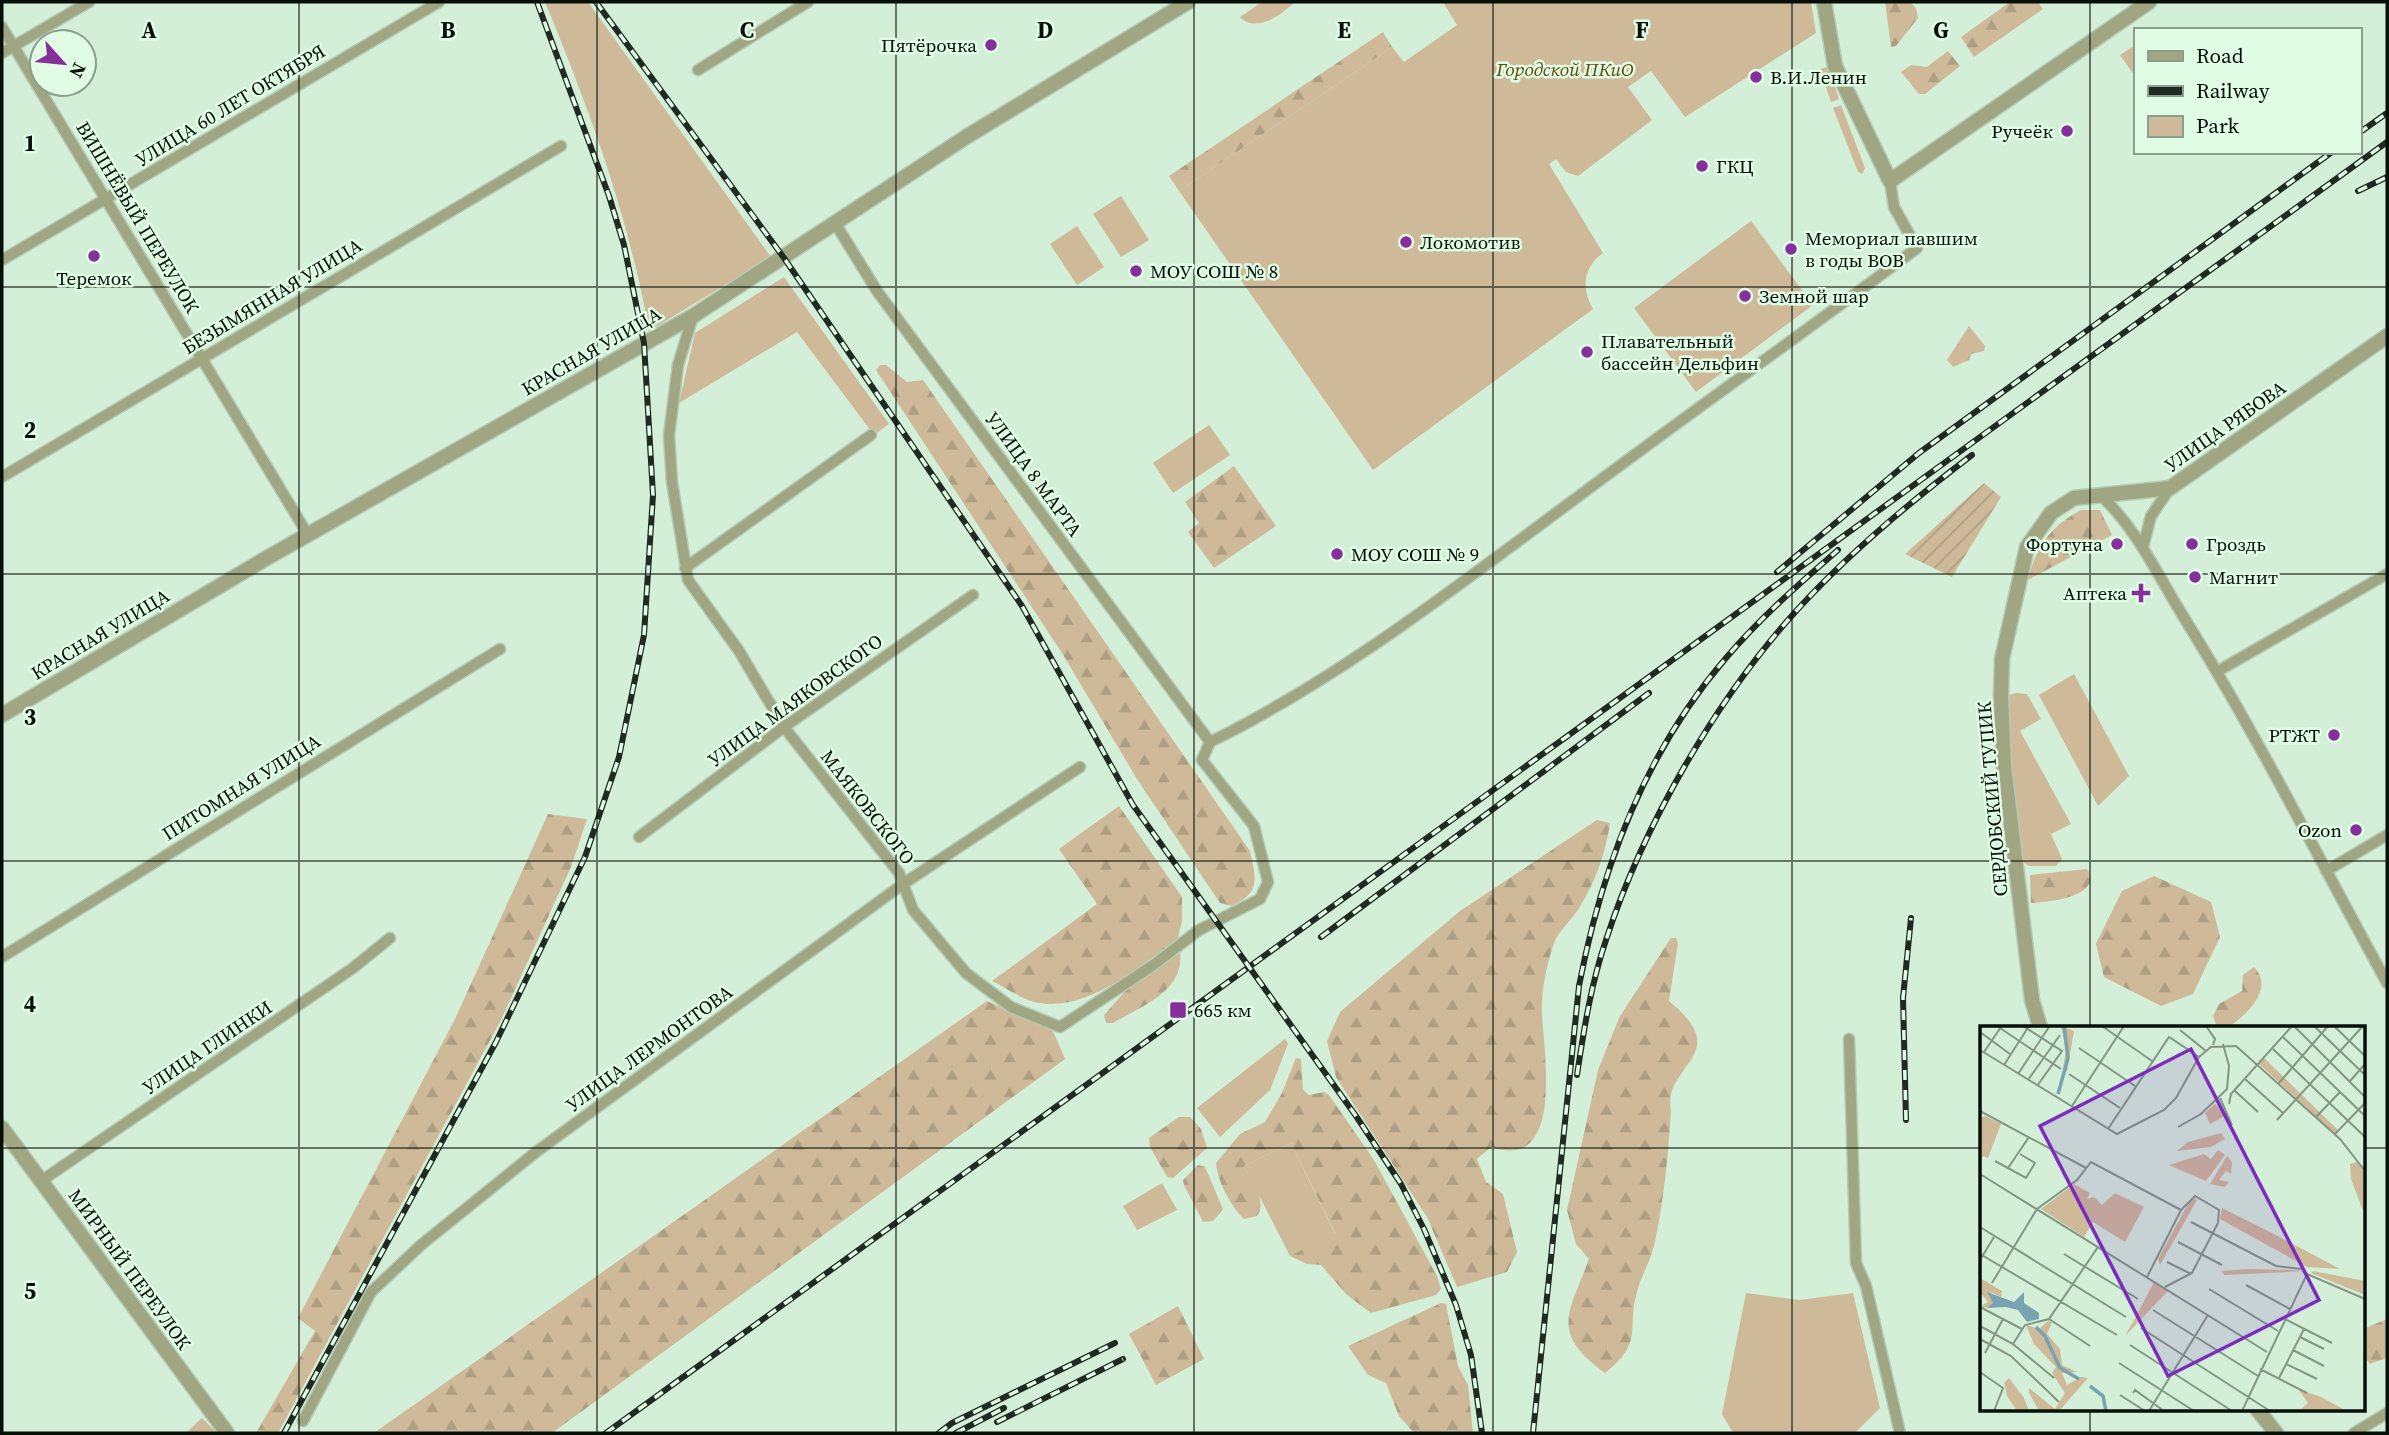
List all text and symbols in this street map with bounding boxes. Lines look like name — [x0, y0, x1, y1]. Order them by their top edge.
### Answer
text: A — [141, 14, 157, 46]
text: B — [441, 14, 456, 46]
text: C — [740, 14, 754, 46]
text: D — [1037, 14, 1053, 46]
text: E — [1337, 14, 1351, 46]
text: F — [1635, 14, 1649, 46]
text: G — [1933, 14, 1949, 46]
north arrow — [28, 28, 98, 98]
legend — [2134, 28, 2361, 154]
place label: Пятёрочка — [881, 32, 977, 58]
marker: Пятёрочка — [983, 37, 999, 53]
street label: УЛИЦА 60 ЛЕТ ОКТЯБРЯ — [130, 38, 330, 172]
text: Road — [2196, 41, 2244, 70]
park label: Городской ПКиО — [1495, 56, 1634, 82]
text: N — [63, 59, 93, 83]
place label: В.И.Ленин — [1770, 64, 1867, 90]
marker: В.И.Ленин — [1748, 69, 1764, 85]
text: Railway — [2196, 76, 2270, 105]
text: Park — [2196, 111, 2240, 140]
street label: ВИШНЁВЫЙ ПЕРЕУЛОК — [70, 116, 206, 318]
place label: Ручеёк — [1991, 118, 2053, 144]
marker: Ручеёк — [2059, 123, 2075, 139]
text: 1 — [24, 127, 36, 159]
place label: ГКЦ — [1716, 153, 1754, 179]
marker: ГКЦ — [1694, 158, 1710, 174]
place label: Мемориал павшим в годы ВОВ — [1805, 225, 1978, 273]
place label: Локомотив — [1420, 229, 1520, 255]
street label: БЕЗЫМЯННАЯ УЛИЦА — [177, 232, 367, 360]
marker: Локомотив — [1398, 234, 1414, 250]
marker: Мемориал павшим в годы ВОВ — [1783, 241, 1799, 257]
marker: Теремок — [86, 248, 102, 264]
place label: МОУ СОШ № 8 — [1150, 258, 1278, 284]
marker: МОУ СОШ № 8 — [1128, 263, 1144, 279]
place label: Теремок — [56, 265, 132, 291]
place label: Земной шар — [1759, 283, 1869, 309]
marker: Земной шар — [1737, 288, 1753, 304]
street label: КРАСНАЯ УЛИЦА — [516, 300, 666, 402]
place label: Плавательный бассейн Дельфин — [1601, 328, 1759, 376]
marker: Плавательный бассейн Дельфин — [1579, 344, 1595, 360]
street label: УЛИЦА РЯБОВА — [2159, 374, 2291, 478]
street label: УЛИЦА 8 МАРТА — [980, 406, 1088, 542]
text: 2 — [24, 414, 36, 446]
place label: Фортуна — [2026, 531, 2103, 557]
place label: Гроздь — [2206, 531, 2266, 557]
marker: Фортуна — [2109, 536, 2125, 552]
marker: Гроздь — [2184, 536, 2200, 552]
place label: МОУ СОШ № 9 — [1351, 541, 1479, 567]
marker: МОУ СОШ № 9 — [1329, 546, 1345, 562]
place label: Магнит — [2209, 564, 2278, 590]
marker: Магнит — [2187, 569, 2203, 585]
place label: Аптека — [2063, 580, 2127, 606]
street label: КРАСНАЯ УЛИЦА — [26, 582, 174, 686]
marker: Аптека — [2133, 585, 2149, 601]
street label: УЛИЦА МАЯКОВСКОГО — [702, 628, 888, 772]
street label: СЕРДОБСКИЙ ТУПИК — [1970, 700, 2013, 898]
text: 3 — [24, 701, 36, 733]
place label: РТЖТ — [2268, 722, 2321, 748]
street label: ПИТОМНАЯ УЛИЦА — [157, 727, 325, 846]
marker: РТЖТ — [2326, 727, 2342, 743]
street label: МАЯКОВСКОГО — [815, 744, 921, 870]
place label: Ozon — [2298, 817, 2342, 843]
marker: Ozon — [2348, 822, 2364, 838]
street label: УЛИЦА ЛЕРМОНТОВА — [561, 979, 738, 1117]
text: 4 — [24, 988, 36, 1020]
street label: УЛИЦА ГЛИНКИ — [137, 994, 277, 1100]
place label: 665 км — [1194, 997, 1252, 1023]
marker: 665 км — [1168, 1000, 1188, 1020]
inset map — [1980, 1026, 2364, 1410]
street label: МИРНЫЙ ПЕРЕУЛОК — [63, 1183, 198, 1355]
text: 5 — [24, 1275, 36, 1307]

